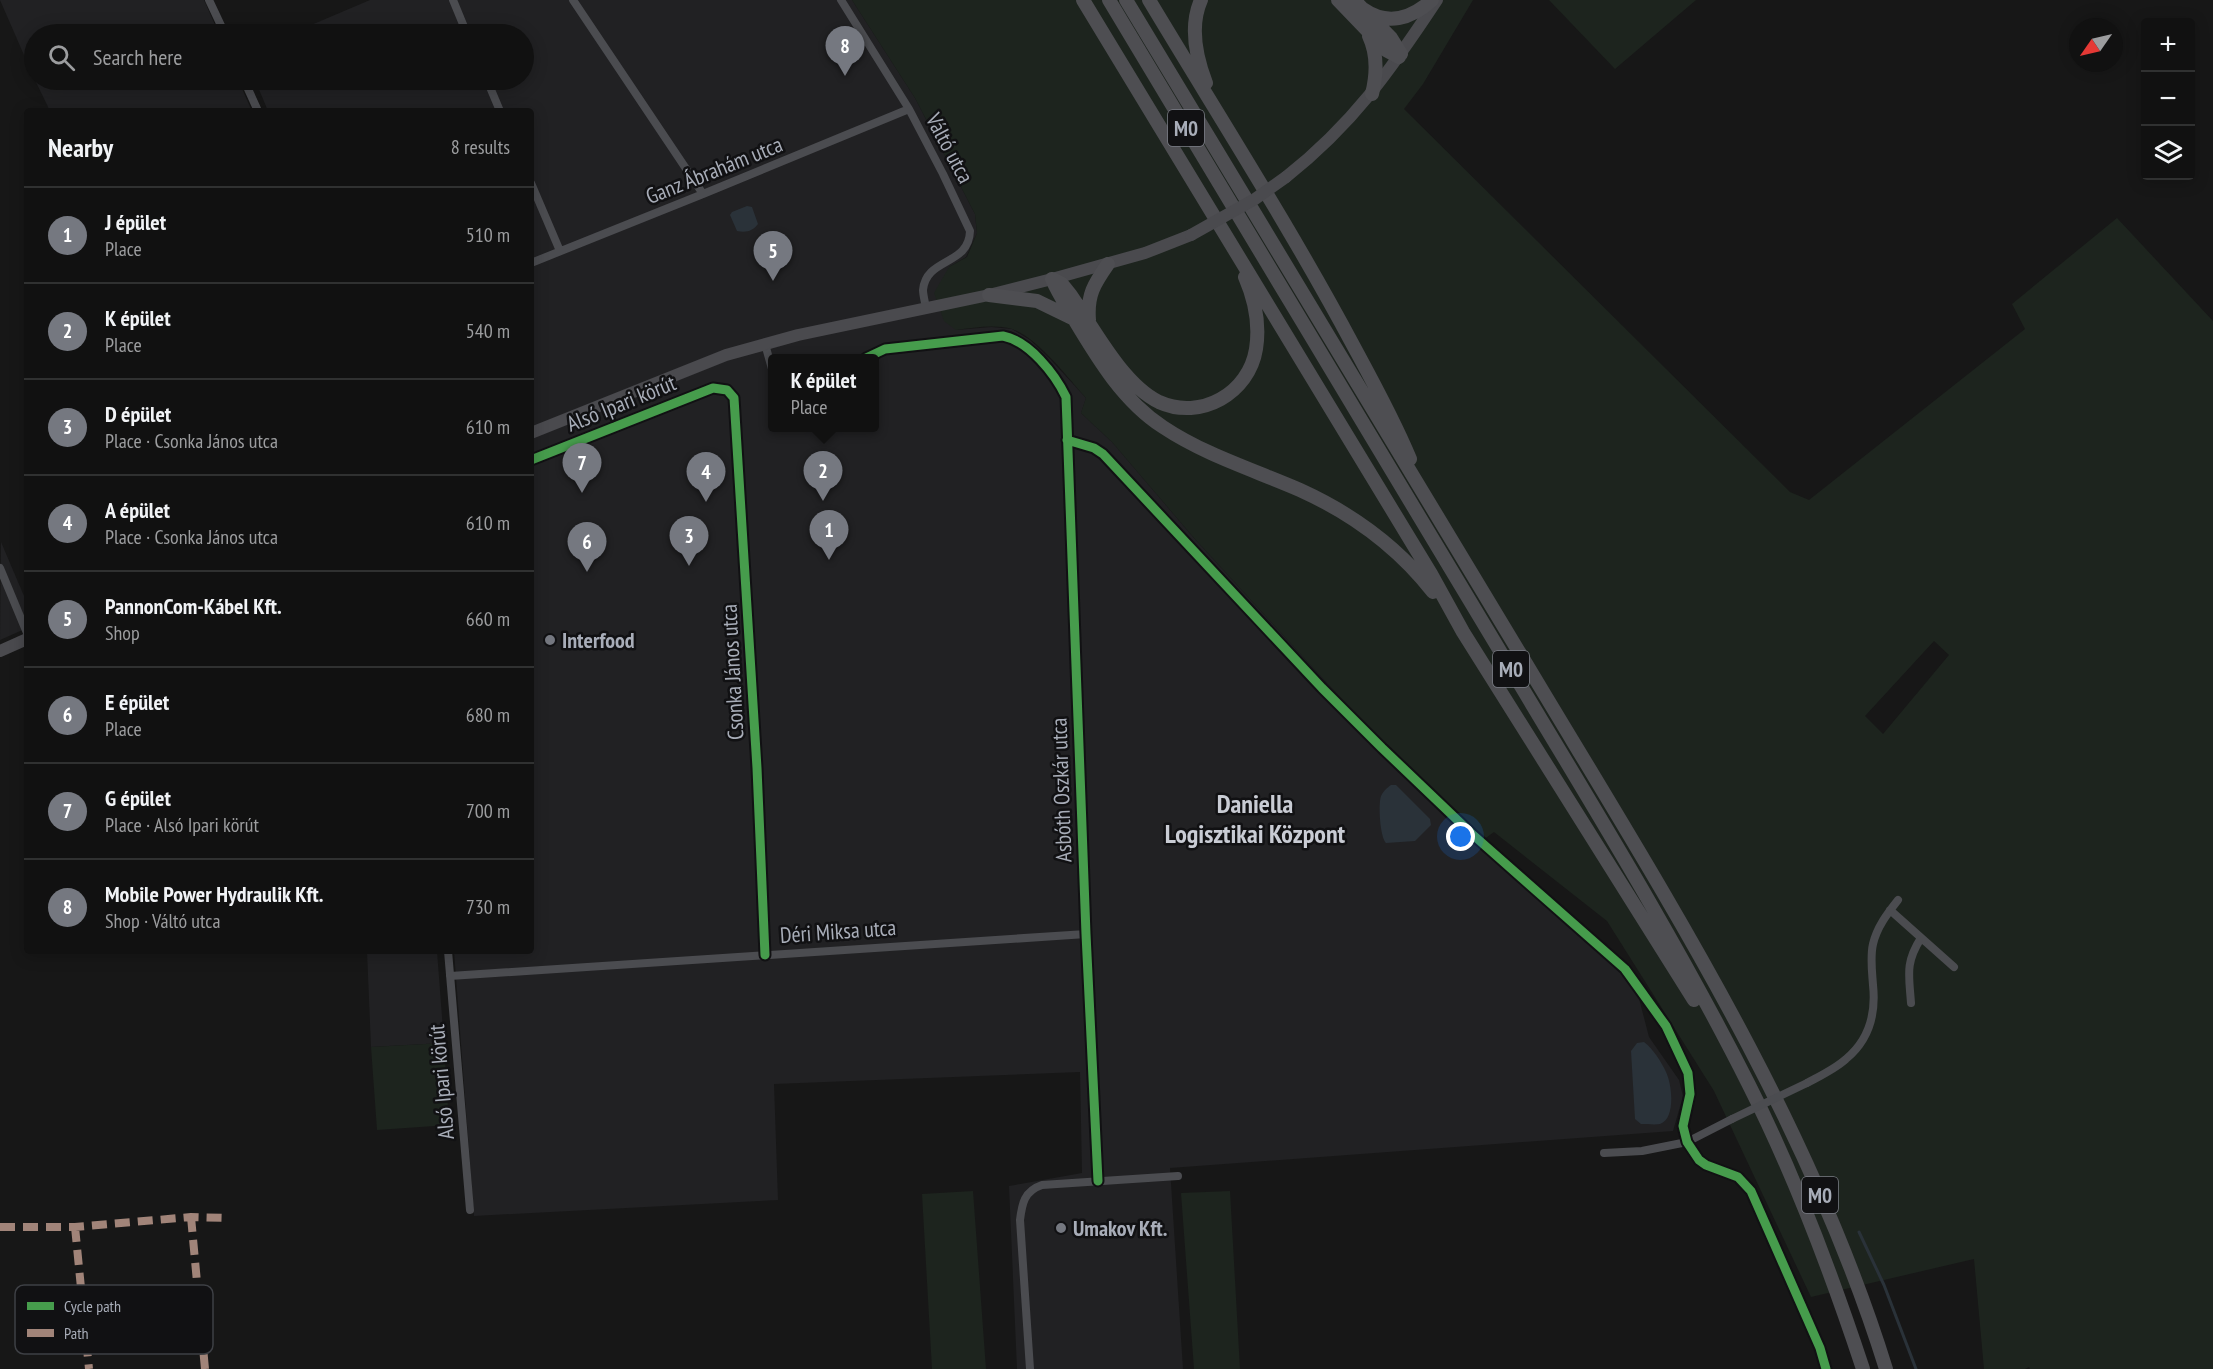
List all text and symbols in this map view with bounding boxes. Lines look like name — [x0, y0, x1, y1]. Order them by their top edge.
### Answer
north arrow — [2069, 18, 2123, 72]
map controls — [2141, 18, 2195, 180]
button: + — [2141, 18, 2195, 72]
search box — [24, 24, 534, 90]
pin: 8 — [826, 26, 864, 76]
icon: search — [45, 41, 78, 74]
text: Search here — [93, 43, 182, 71]
button: − — [2141, 72, 2195, 126]
street label: Váltó utca — [919, 107, 980, 188]
road number: M0 — [1168, 110, 1204, 146]
button: layers — [2141, 126, 2195, 180]
street label: Ganz Ábrahám utca — [642, 130, 786, 210]
text: Nearby — [48, 131, 113, 164]
text: 8 results — [451, 134, 510, 160]
text: J épület — [105, 208, 166, 236]
text: 1 — [63, 222, 72, 248]
text: 510 m — [466, 222, 510, 248]
pin: 5 — [754, 232, 792, 281]
text: Place — [105, 236, 142, 262]
text: K épület — [105, 304, 171, 332]
text: 2 — [63, 318, 72, 344]
text: 540 m — [466, 318, 510, 344]
text: Place — [105, 332, 142, 358]
popup — [768, 354, 879, 432]
text: K épület — [791, 366, 856, 394]
street label: Alsó Ipari körút — [562, 368, 680, 438]
text: Place — [791, 394, 827, 420]
text: D épület — [105, 400, 171, 428]
text: 3 — [63, 414, 72, 440]
text: 610 m — [466, 414, 510, 440]
text: Place · Csonka János utca — [105, 428, 278, 454]
pin: 7 — [562, 444, 602, 493]
pin: 4 — [686, 452, 726, 502]
pin: 2 — [804, 452, 842, 501]
text: A épület — [105, 496, 170, 524]
text: 4 — [63, 510, 72, 536]
text: 610 m — [466, 510, 510, 536]
pin: 1 — [810, 510, 848, 560]
pin: 3 — [670, 516, 708, 566]
pin: 6 — [568, 522, 606, 572]
text: Place · Csonka János utca — [105, 524, 278, 550]
text: PannonCom-Kábel Kft. — [105, 592, 282, 620]
street label: Csonka János utca — [714, 603, 750, 741]
text: 5 — [63, 606, 72, 632]
text: 660 m — [466, 606, 510, 632]
text: Shop — [105, 620, 140, 646]
place label: Interfood — [562, 626, 635, 654]
marker: Interfood — [543, 633, 557, 647]
road number: M0 — [1493, 651, 1529, 687]
text: E épület — [105, 688, 169, 716]
text: 6 — [63, 702, 72, 728]
text: 680 m — [466, 702, 510, 728]
text: Place — [105, 716, 142, 742]
street label: Asbóth Oszkár utca — [1044, 717, 1078, 863]
text: G épület — [105, 784, 171, 812]
district label: Daniella Logisztikai Központ — [1165, 787, 1346, 850]
text: 7 — [63, 798, 72, 824]
text: 700 m — [466, 798, 510, 824]
text: Place · Alsó Ipari körút — [105, 812, 259, 838]
your location — [1446, 822, 1475, 851]
text: Mobile Power Hydraulik Kft. — [105, 880, 323, 908]
text: 8 — [63, 894, 72, 920]
text: 730 m — [466, 894, 510, 920]
text: Shop · Váltó utca — [105, 908, 220, 934]
street label: Déri Miksa utca — [779, 913, 897, 949]
street label: Alsó Ipari körút — [422, 1023, 460, 1141]
road number: M0 — [1802, 1177, 1838, 1213]
place label: Umakov Kft. — [1073, 1214, 1167, 1242]
marker: Umakov Kft. — [1054, 1221, 1068, 1235]
legend — [15, 1285, 213, 1354]
text: Cycle path — [64, 1296, 121, 1316]
text: Path — [64, 1323, 89, 1343]

